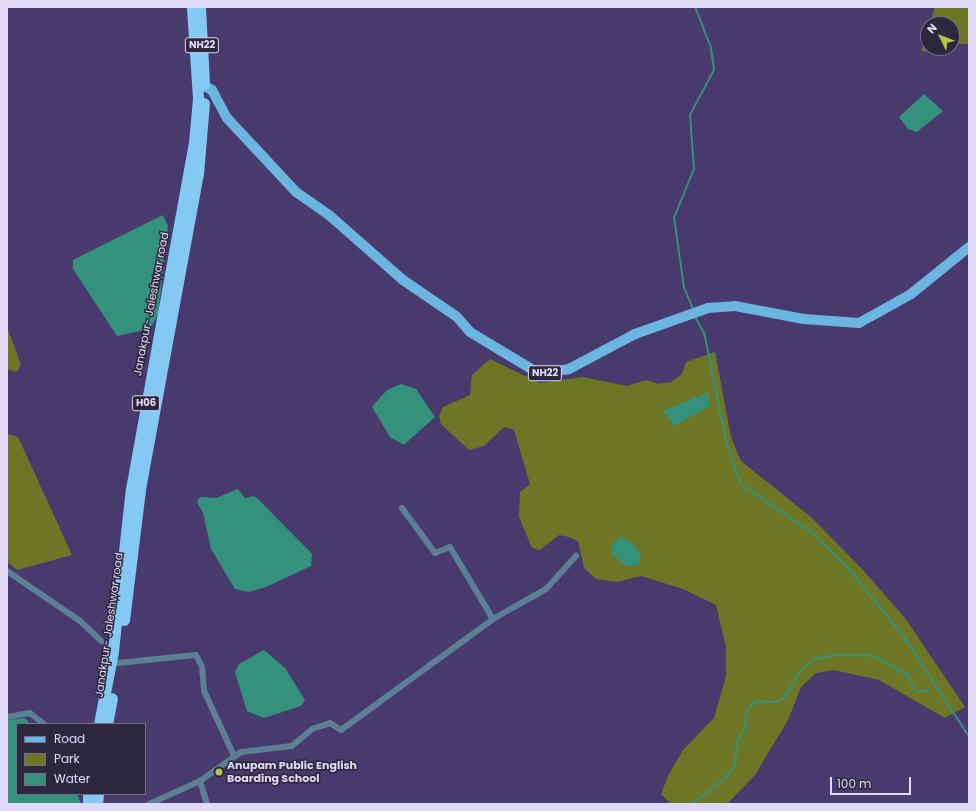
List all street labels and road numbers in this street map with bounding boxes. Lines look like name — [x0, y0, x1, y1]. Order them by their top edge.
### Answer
road number: NH22 — [184, 37, 220, 53]
street label: Janakpur- Jaleshwar road — [131, 231, 171, 377]
road number: NH22 — [527, 365, 563, 381]
road number: H06 — [131, 395, 161, 411]
street label: Janakpur- Jaleshwar road — [92, 552, 126, 698]

